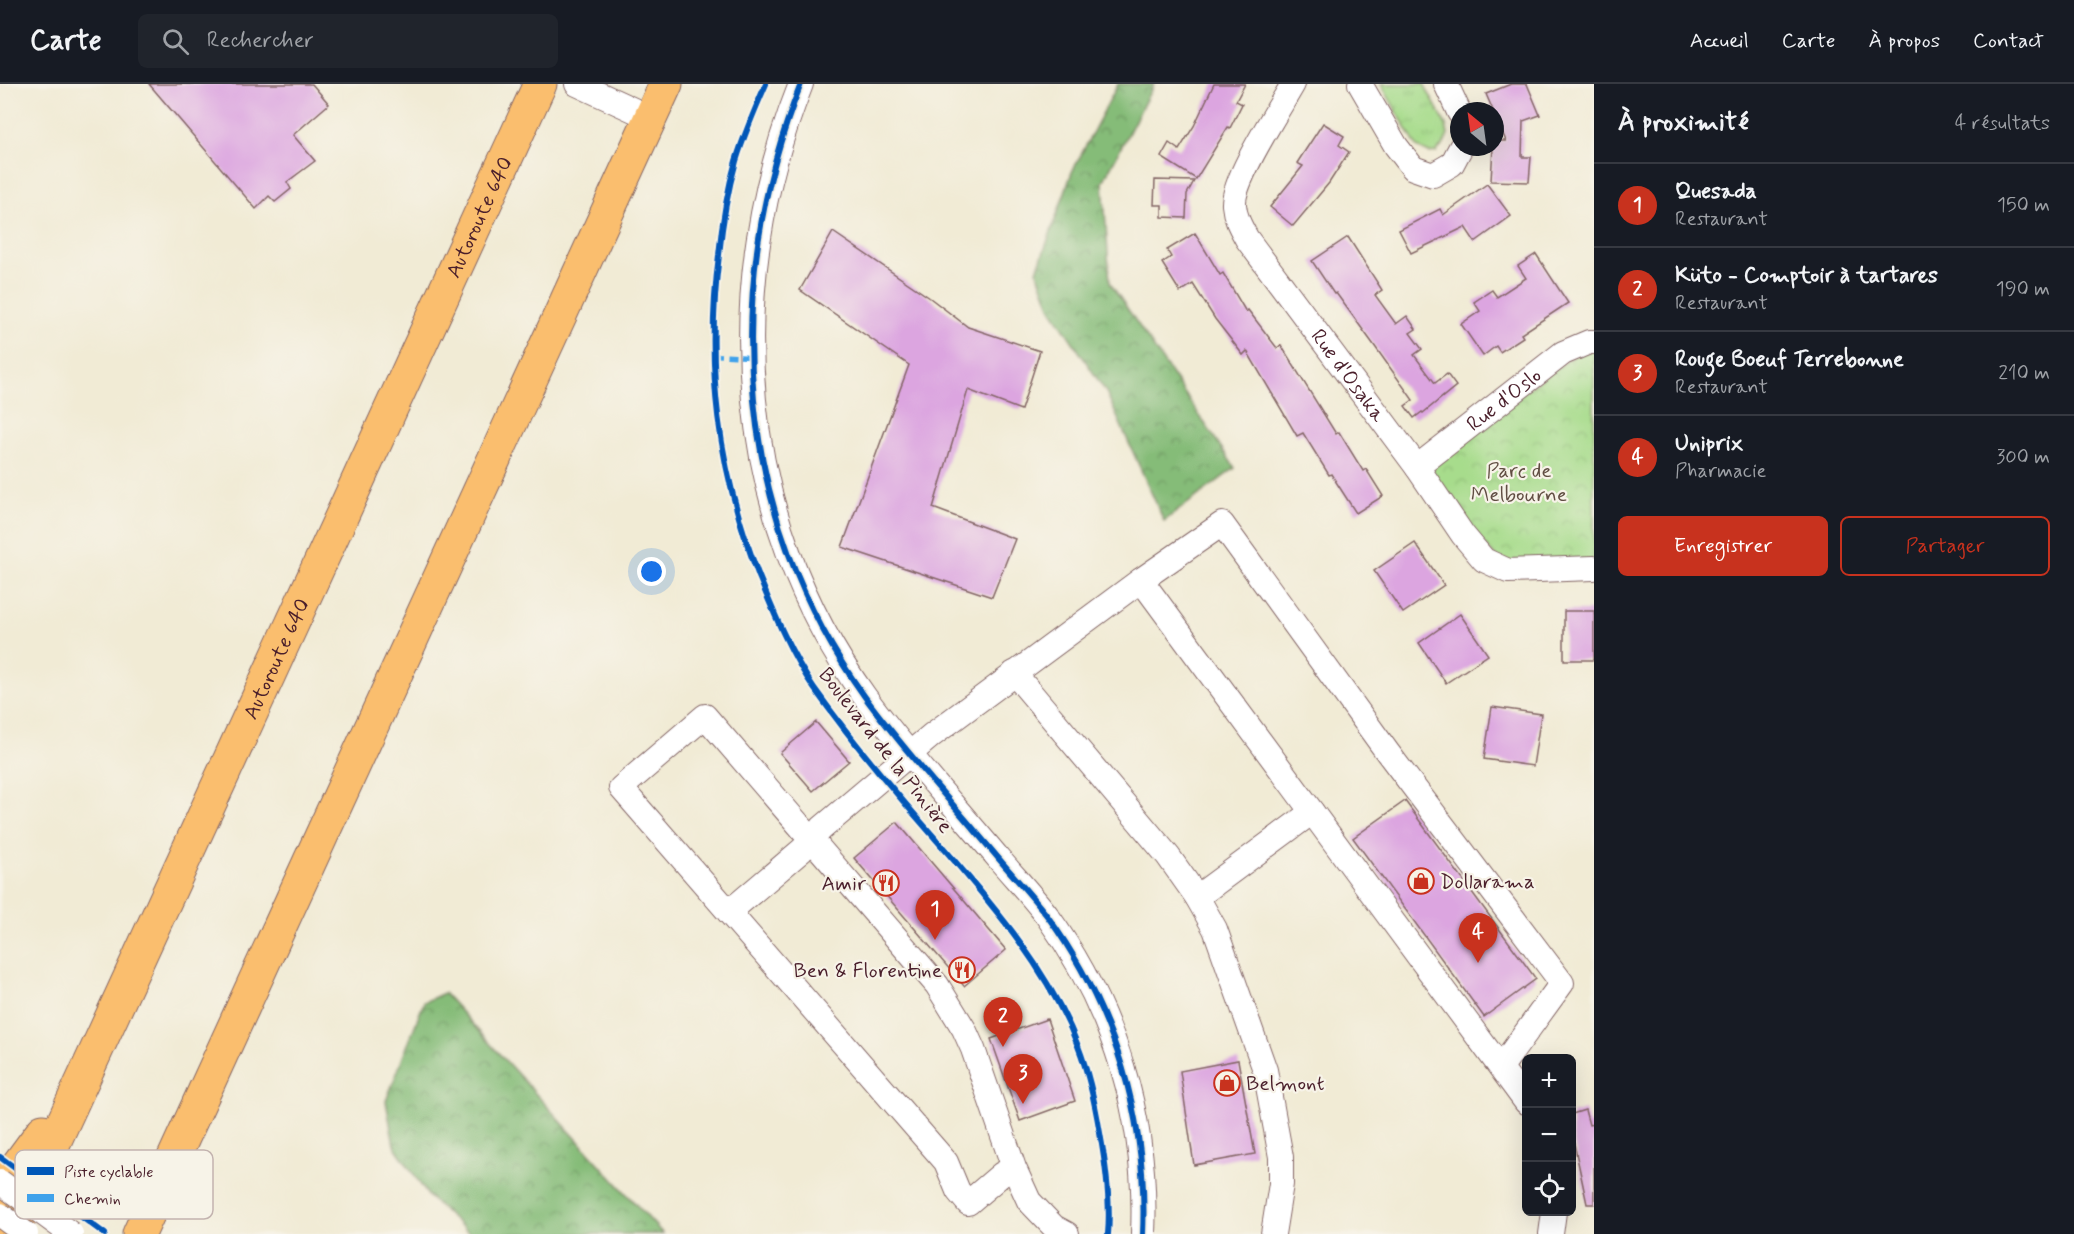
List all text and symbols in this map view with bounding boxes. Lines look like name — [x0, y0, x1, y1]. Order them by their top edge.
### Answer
search box — [138, 14, 558, 68]
text: Carte — [30, 23, 102, 60]
icon: search — [159, 25, 192, 58]
text: Rechercher — [207, 27, 314, 55]
text: Accueil — [1690, 27, 1749, 55]
text: Carte — [1782, 27, 1836, 55]
text: À propos — [1869, 27, 1940, 55]
text: Contact — [1973, 27, 2044, 55]
north arrow — [1450, 102, 1504, 156]
text: À proximité — [1618, 106, 1749, 140]
text: 4 résultats — [1955, 110, 2050, 137]
street label: Autoroute 640 — [440, 152, 520, 282]
text: Quesada — [1675, 178, 1757, 206]
text: 1 — [1633, 192, 1642, 219]
text: 150 m — [1997, 192, 2050, 219]
text: Restaurant — [1675, 206, 1768, 233]
text: Küto - Comptoir à tartares — [1675, 262, 1938, 290]
text: 2 — [1633, 276, 1642, 303]
text: 190 m — [1996, 276, 2050, 303]
text: Restaurant — [1675, 290, 1768, 317]
street label: Rue d'Osaka — [1304, 323, 1392, 428]
text: Rouge Boeuf Terrebonne — [1675, 346, 1904, 374]
text: 3 — [1633, 360, 1642, 387]
text: 210 m — [1998, 360, 2050, 387]
street label: Rue d'Oslo — [1461, 362, 1548, 438]
text: Restaurant — [1675, 374, 1768, 401]
text: Uniprix — [1675, 430, 1743, 458]
text: 4 — [1632, 444, 1643, 471]
text: 300 m — [1996, 444, 2050, 471]
park label: Parc de Melbourne — [1471, 457, 1567, 509]
text: Pharmacie — [1675, 458, 1766, 485]
button: Enregistrer — [1618, 516, 1828, 576]
button: Partager — [1840, 516, 2050, 576]
your location — [637, 557, 666, 586]
street label: Autoroute 640 — [237, 594, 317, 724]
street label: Boulevard de la Pinière — [812, 662, 959, 839]
shop icon: Dollarama — [1406, 866, 1436, 896]
restaurant icon: Amir — [871, 868, 901, 898]
place label: Dollarama — [1440, 868, 1535, 896]
place label: Amir — [822, 870, 866, 898]
pin: 1 — [916, 890, 954, 940]
pin: 4 — [1458, 914, 1498, 963]
restaurant icon: Ben & Florentine — [947, 955, 977, 985]
place label: Ben & Florentine — [794, 957, 942, 985]
pin: 2 — [984, 998, 1022, 1047]
pin: 3 — [1004, 1054, 1042, 1104]
map controls — [1522, 1054, 1576, 1216]
button: + — [1522, 1054, 1576, 1108]
shop icon: Belmont — [1212, 1068, 1242, 1098]
place label: Belmont — [1246, 1070, 1325, 1098]
button: − — [1522, 1108, 1576, 1162]
legend — [15, 1150, 213, 1219]
text: Piste cyclable — [64, 1162, 153, 1183]
button: locate — [1522, 1162, 1576, 1216]
text: Chemin — [64, 1189, 121, 1210]

